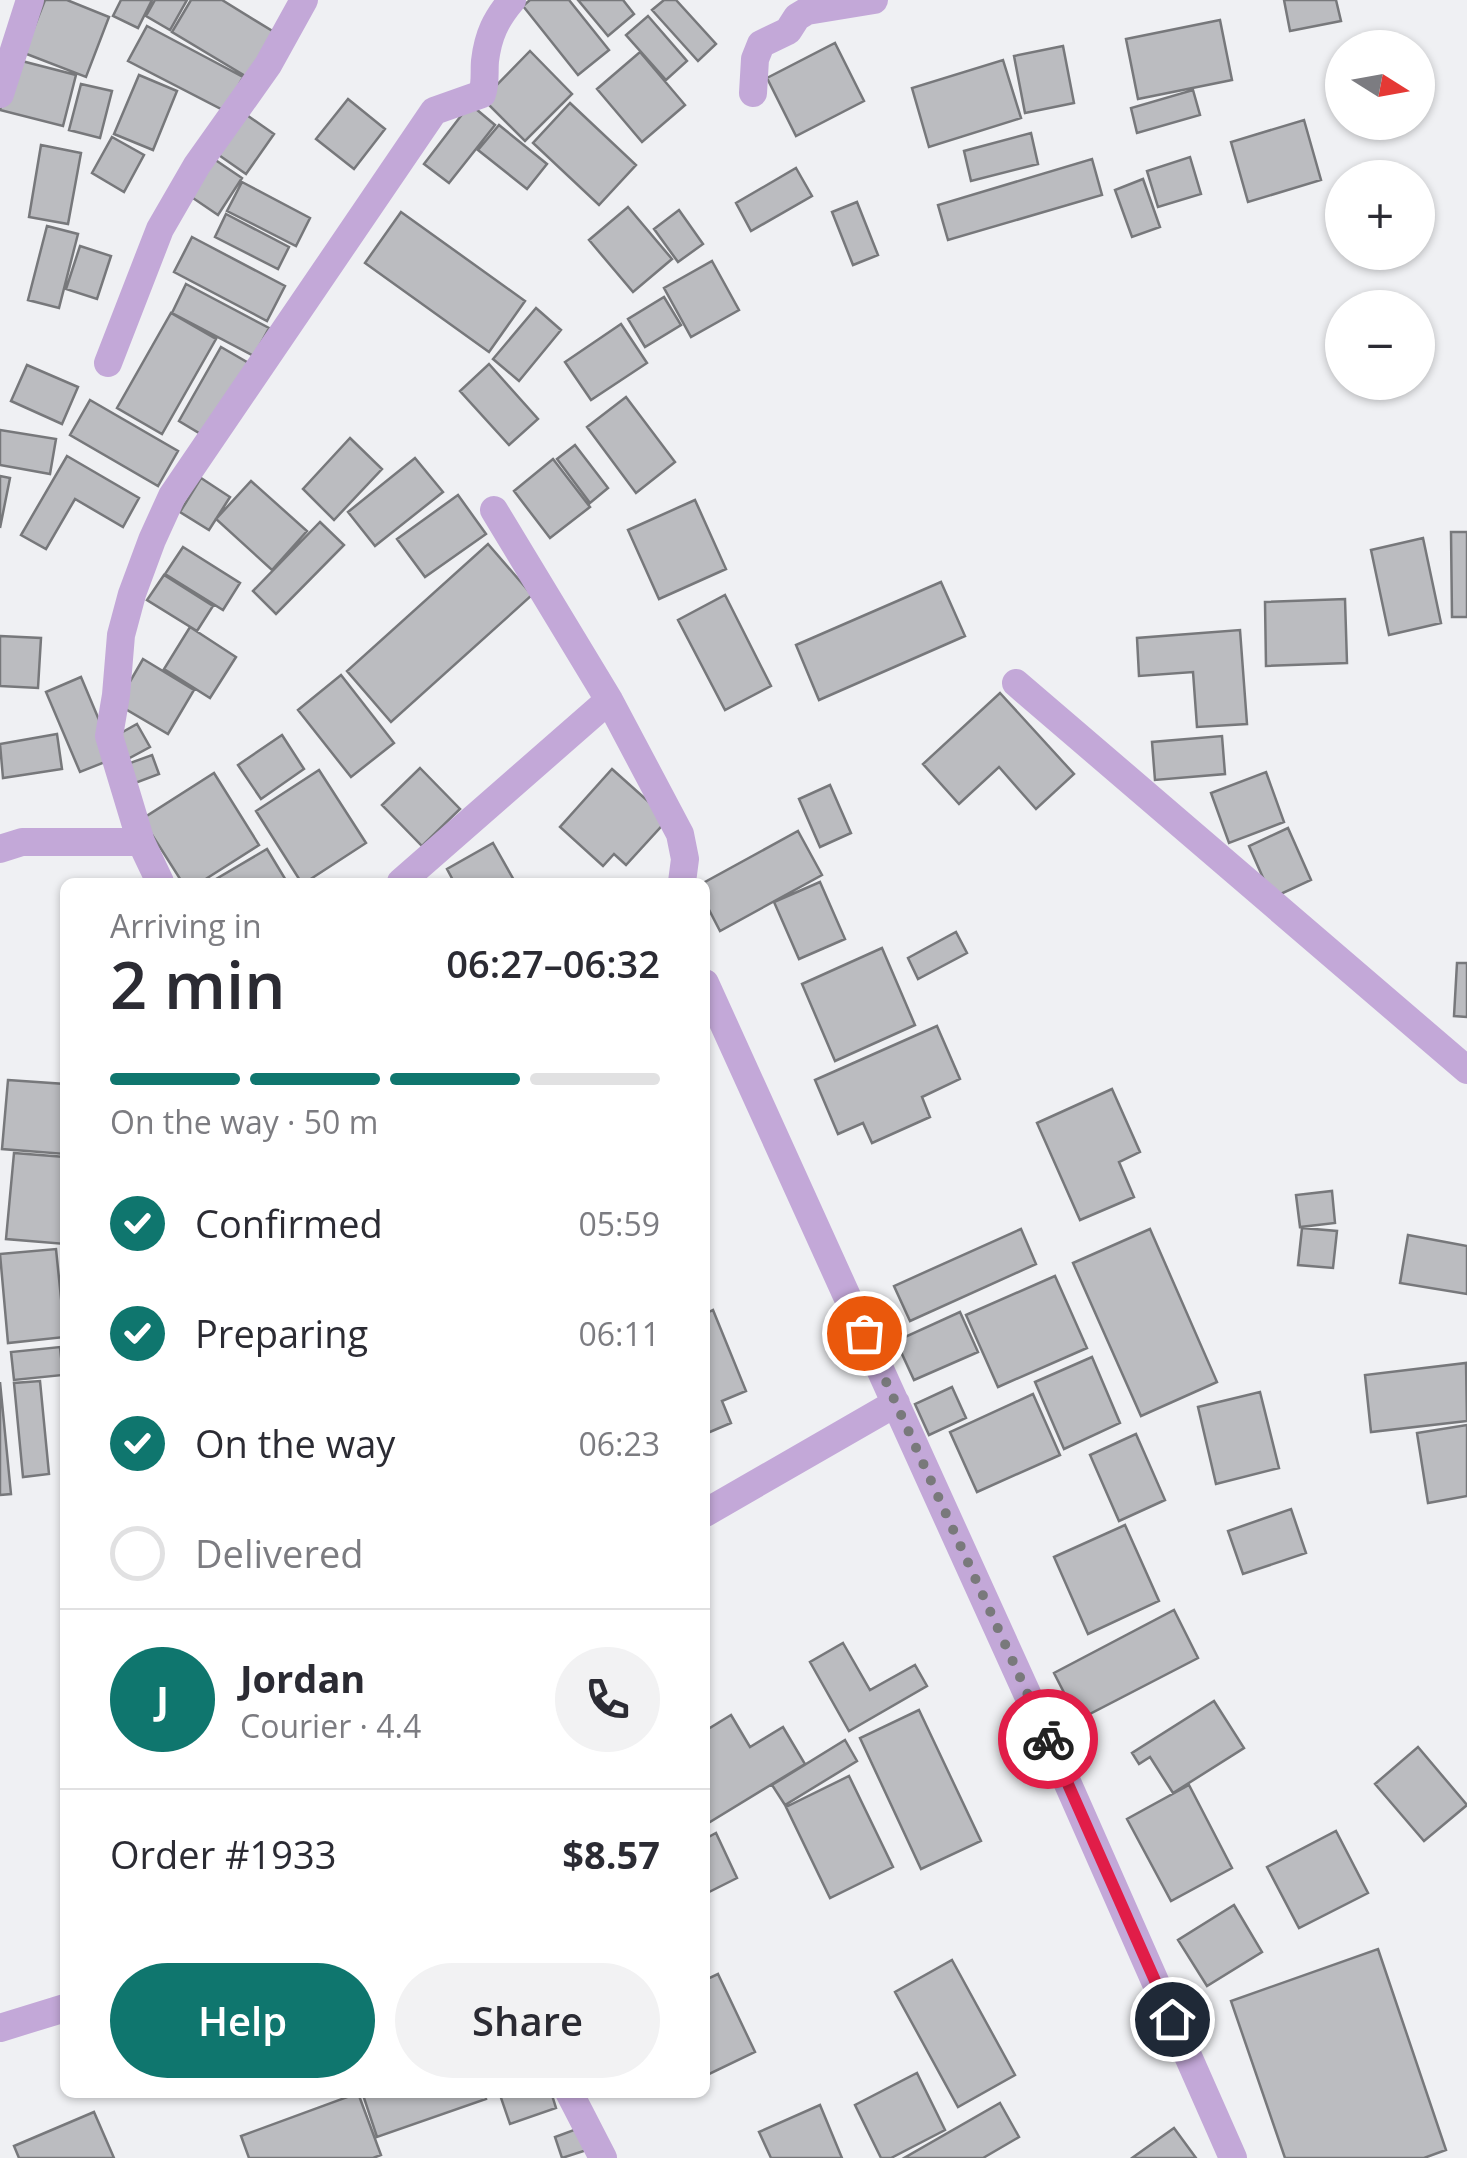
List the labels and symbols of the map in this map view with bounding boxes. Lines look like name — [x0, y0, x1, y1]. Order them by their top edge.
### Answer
north arrow — [1325, 30, 1435, 140]
pin — [822, 1291, 907, 1376]
courier — [998, 1689, 1098, 1789]
pin — [1130, 1977, 1215, 2062]

